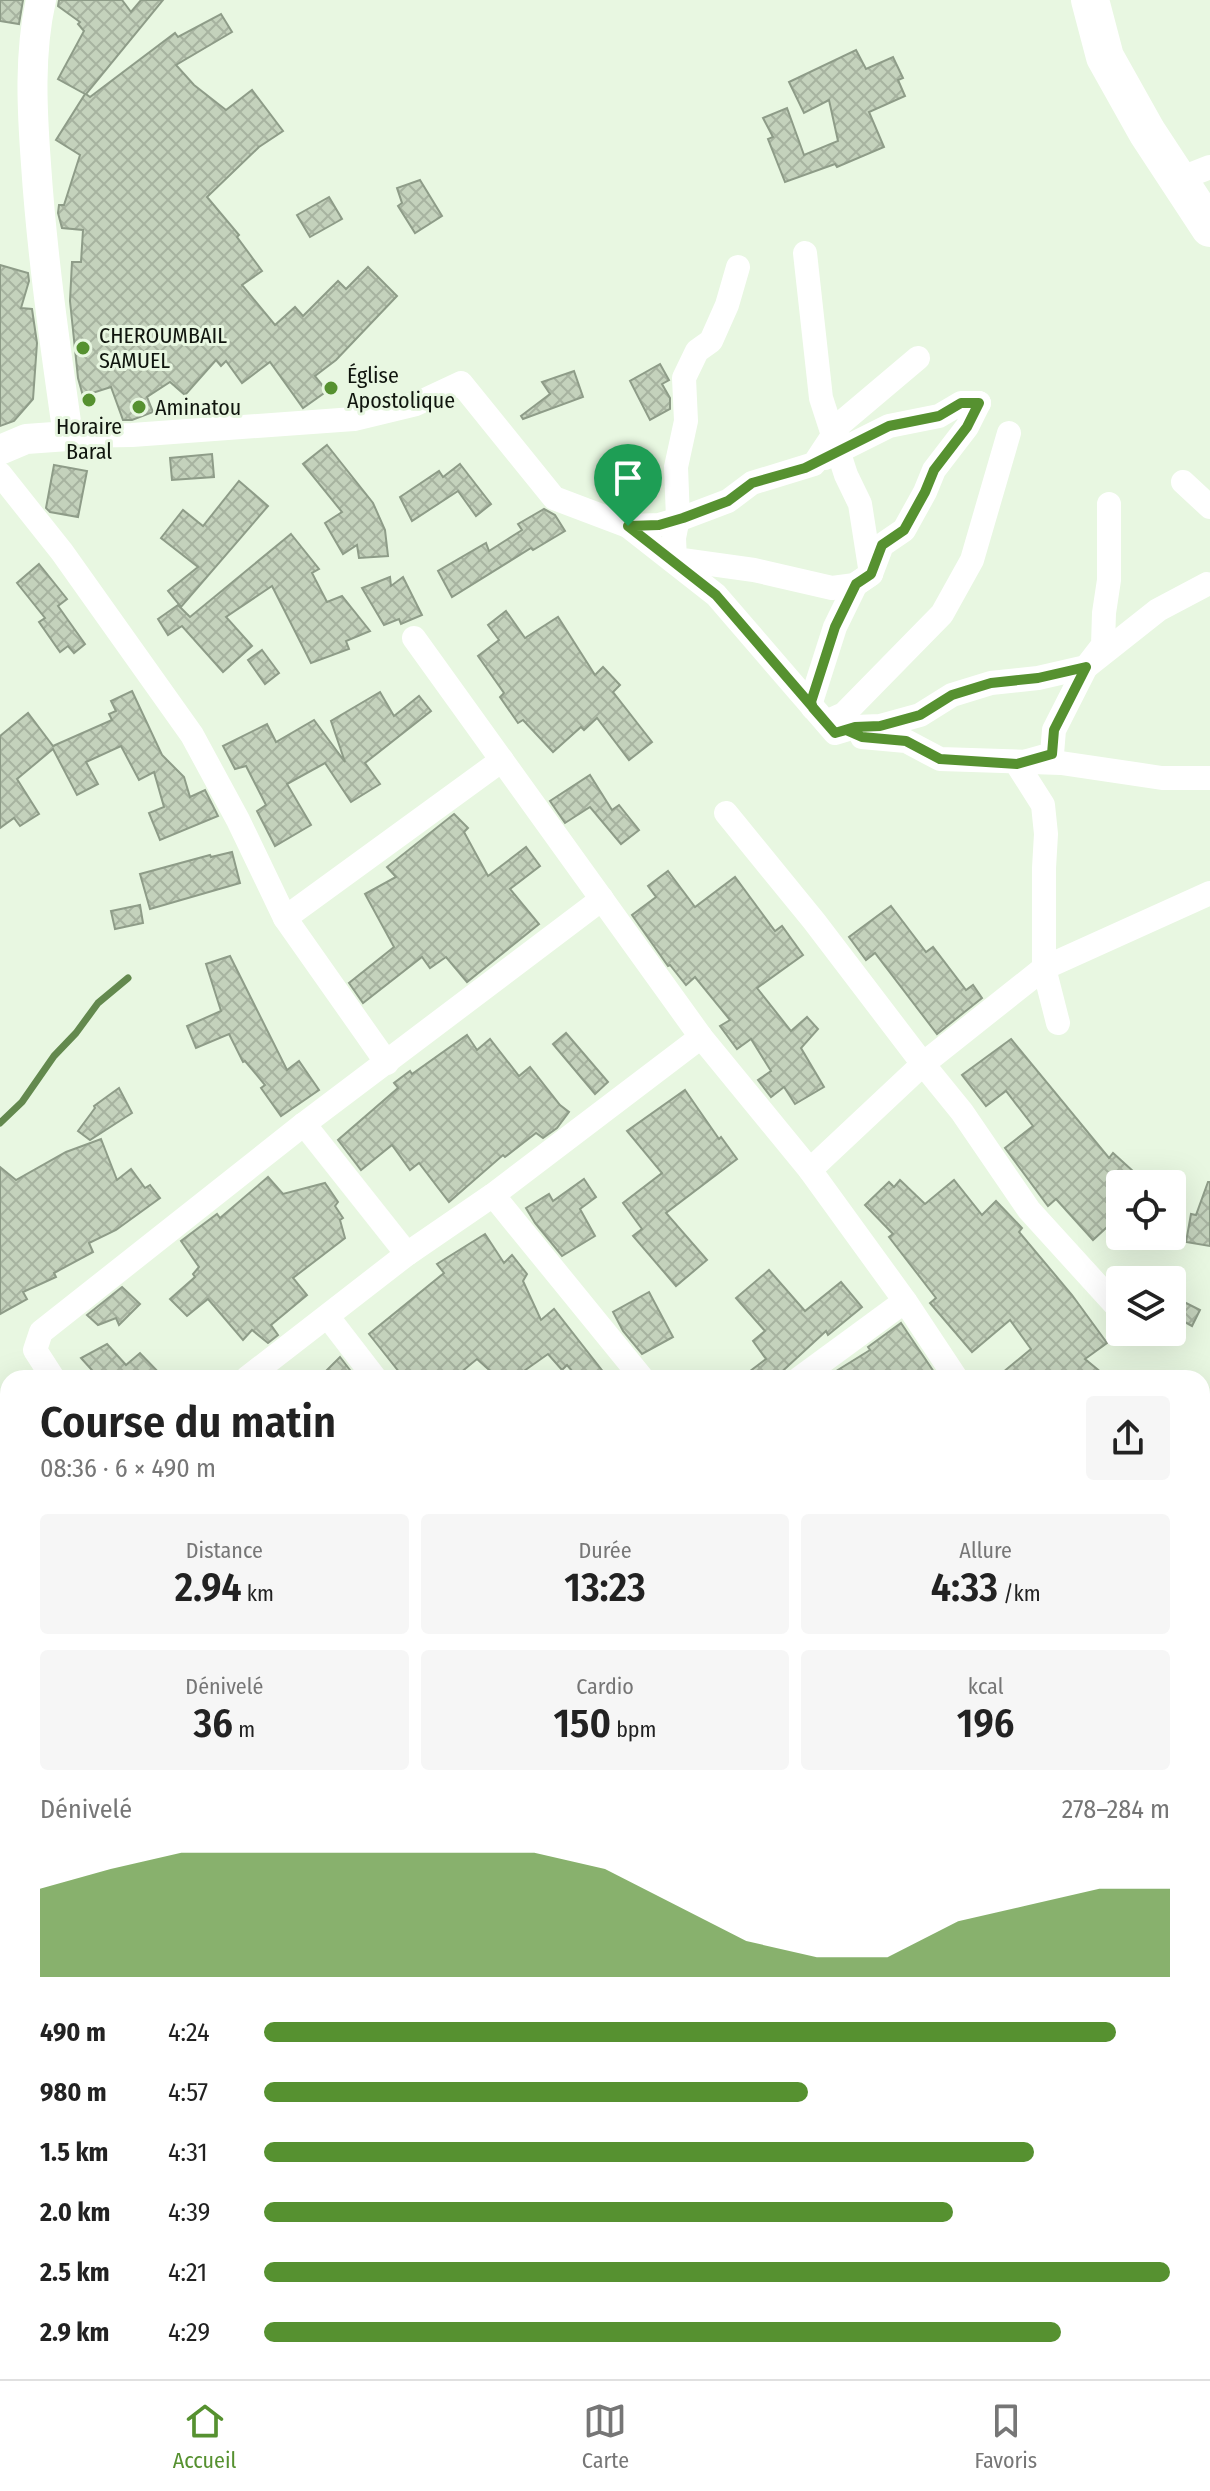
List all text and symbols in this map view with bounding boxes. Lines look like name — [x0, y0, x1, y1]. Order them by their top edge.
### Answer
place label: CHEROUMBAIL SAMUEL — [99, 322, 227, 374]
marker: CHEROUMBAIL SAMUEL — [74, 339, 92, 357]
place label: Église Apostolique — [347, 362, 455, 414]
marker: Église Apostolique — [322, 379, 340, 397]
marker: Horaire Baral — [80, 391, 98, 409]
place label: Aminatou — [155, 394, 241, 421]
marker: Aminatou — [130, 398, 148, 416]
place label: Horaire Baral — [56, 413, 122, 465]
pin — [594, 444, 662, 526]
icon: arrive — [606, 456, 650, 500]
map controls — [1106, 1170, 1186, 1346]
button: locate — [1106, 1170, 1186, 1250]
button: layers — [1106, 1266, 1186, 1346]
text: Course du matin — [40, 1396, 336, 1449]
button: share — [1086, 1396, 1170, 1480]
text: 08:36 · 6 × 490 m — [40, 1453, 216, 1484]
text: Distance — [186, 1537, 263, 1564]
text: Durée — [578, 1537, 632, 1564]
text: Allure — [959, 1537, 1012, 1564]
text: 2.94 — [175, 1564, 242, 1612]
text: 13:23 — [564, 1564, 646, 1612]
text: 4:33 — [931, 1564, 998, 1612]
text: km — [242, 1580, 274, 1607]
text: /km — [998, 1580, 1041, 1607]
text: Dénivelé — [185, 1673, 263, 1700]
text: Cardio — [576, 1673, 634, 1700]
text: kcal — [968, 1673, 1003, 1700]
text: 36 — [194, 1700, 233, 1748]
text: 150 — [553, 1700, 611, 1748]
text: 196 — [957, 1700, 1014, 1748]
text: m — [233, 1716, 255, 1743]
text: bpm — [611, 1716, 657, 1743]
text: Dénivelé — [40, 1794, 132, 1825]
text: 278–284 m — [1062, 1794, 1170, 1825]
text: 490 m — [40, 2017, 106, 2048]
text: 4:24 — [168, 2017, 210, 2048]
text: 980 m — [40, 2077, 107, 2108]
text: 4:57 — [168, 2077, 208, 2108]
text: 1.5 km — [40, 2137, 108, 2168]
text: 4:31 — [168, 2137, 208, 2168]
text: 2.0 km — [40, 2197, 110, 2228]
text: 4:39 — [168, 2197, 210, 2228]
text: 2.5 km — [40, 2257, 110, 2288]
text: 4:21 — [168, 2257, 207, 2288]
text: 2.9 km — [40, 2317, 109, 2348]
text: 4:29 — [168, 2317, 210, 2348]
tab: Accueil — [173, 2399, 236, 2474]
tab: Carte — [582, 2399, 629, 2474]
tab: Favoris — [975, 2399, 1037, 2474]

